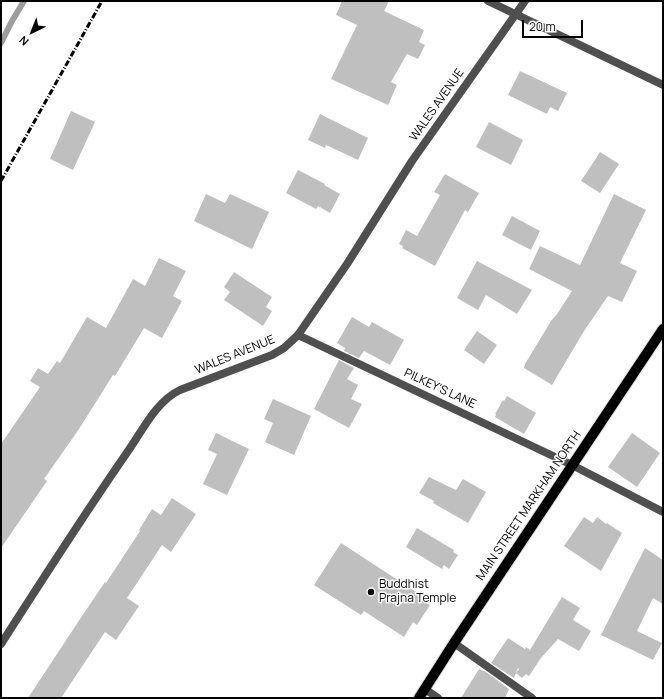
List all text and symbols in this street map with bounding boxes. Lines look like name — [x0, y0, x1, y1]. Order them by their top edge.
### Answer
north arrow — [12, 12, 52, 52]
scale bar — [524, 12, 585, 38]
text: 20 m — [529, 18, 556, 35]
text: N — [15, 33, 31, 49]
street label: WALES AVENUE — [407, 66, 467, 144]
street label: WALES AVENUE — [193, 332, 277, 378]
street label: PILKEY'S LANE — [402, 366, 478, 412]
street label: MAIN STREET MARKHAM NORTH — [474, 429, 584, 583]
place label: Buddhist Prajna Temple — [379, 578, 456, 606]
marker: Buddhist Prajna Temple — [366, 587, 376, 597]

